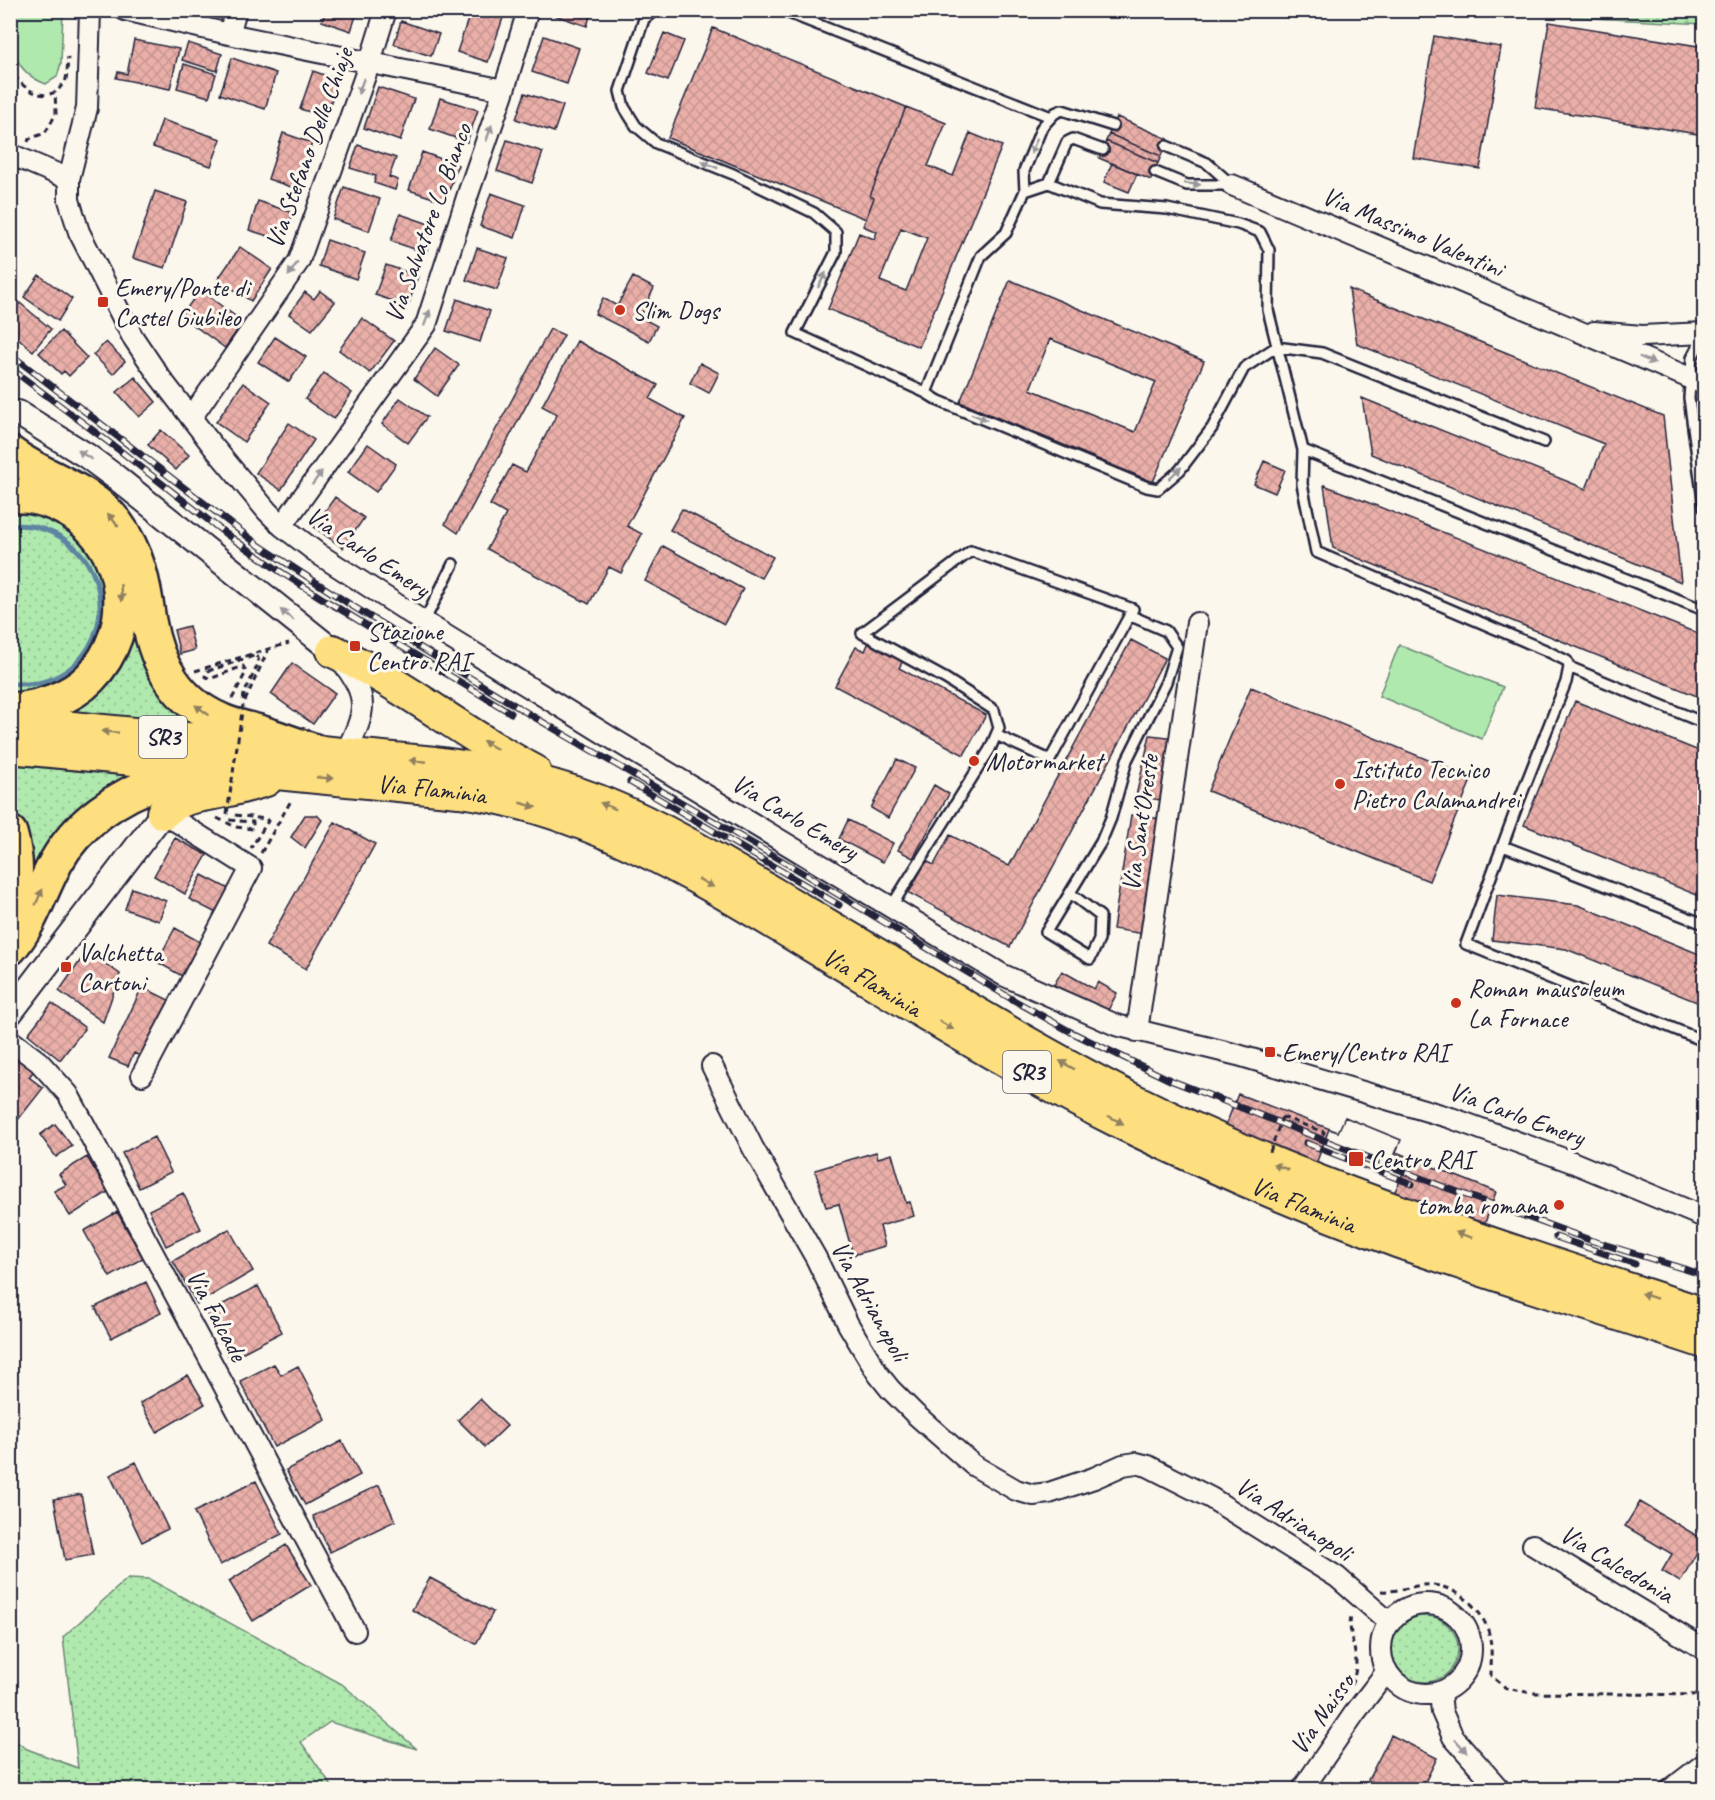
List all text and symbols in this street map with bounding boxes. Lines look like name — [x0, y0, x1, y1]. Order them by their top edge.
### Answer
street label: Via Stefano Delle Chiaje — [257, 41, 361, 253]
one-way arrow — [356, 77, 366, 95]
street label: Via Salvatore Lo Bianco — [377, 117, 480, 327]
one-way arrow — [485, 124, 495, 142]
one-way arrow — [1029, 137, 1039, 155]
one-way arrow — [701, 160, 719, 170]
one-way arrow — [1183, 179, 1202, 189]
street label: Via Massimo Valentini — [1317, 179, 1511, 286]
one-way arrow — [287, 260, 299, 276]
place label: Emery/Ponte di Castel Giubileo — [115, 271, 252, 334]
one-way arrow — [817, 272, 826, 289]
place label: Slim Dogs — [632, 294, 721, 327]
marker: Emery/Ponte di Castel Giubileo — [96, 295, 110, 309]
marker: Slim Dogs — [613, 303, 627, 317]
one-way arrow — [423, 309, 433, 327]
one-way arrow — [1638, 355, 1656, 365]
one-way arrow — [970, 413, 988, 422]
one-way arrow — [77, 449, 93, 461]
one-way arrow — [1168, 467, 1182, 481]
one-way arrow — [311, 471, 323, 487]
street label: Via Carlo Emery — [300, 499, 438, 606]
one-way arrow — [106, 512, 119, 528]
one-way arrow — [116, 584, 126, 603]
one-way arrow — [280, 609, 295, 621]
place label: Stazione Centro RAI — [367, 615, 475, 678]
marker: Stazione Centro RAI — [348, 639, 362, 653]
one-way arrow — [194, 704, 210, 716]
road number: SR3 — [139, 716, 187, 758]
one-way arrow — [101, 727, 120, 737]
one-way arrow — [482, 739, 498, 750]
place label: Motormarket — [986, 745, 1106, 778]
street label: Via Sant'Oreste — [1114, 751, 1166, 893]
place label: Istituto Tecnico Pietro Calamandrei — [1352, 753, 1522, 816]
marker: Motormarket — [967, 754, 981, 768]
one-way arrow — [408, 756, 427, 766]
street label: Via Carlo Emery — [726, 766, 866, 869]
street label: Via Flaminia — [376, 767, 491, 812]
one-way arrow — [316, 773, 335, 783]
marker: Istituto Tecnico Pietro Calamandrei — [1333, 777, 1347, 791]
one-way arrow — [519, 800, 537, 810]
one-way arrow — [599, 801, 617, 811]
one-way arrow — [698, 878, 715, 888]
one-way arrow — [35, 889, 44, 906]
place label: Valchetta Cartoni — [78, 936, 165, 999]
street label: Via Flaminia — [817, 939, 930, 1025]
marker: Valchetta Cartoni — [59, 960, 73, 974]
place label: Roman mausoleum La Fornace — [1468, 972, 1625, 1035]
marker: Roman mausoleum La Fornace — [1449, 996, 1463, 1010]
one-way arrow — [938, 1020, 955, 1030]
place label: Emery/Centro RAI — [1282, 1036, 1454, 1069]
marker: Emery/Centro RAI — [1263, 1045, 1277, 1059]
road number: SR3 — [1003, 1051, 1051, 1093]
one-way arrow — [1059, 1060, 1076, 1070]
street label: Via Carlo Emery — [1445, 1074, 1591, 1154]
one-way arrow — [1108, 1115, 1125, 1125]
place label: Centro RAI — [1370, 1143, 1478, 1176]
marker: Centro RAI — [1347, 1150, 1365, 1168]
one-way arrow — [1272, 1162, 1290, 1172]
street label: Via Flaminia — [1247, 1168, 1363, 1241]
place label: tomba romana — [1417, 1189, 1549, 1222]
marker: tomba romana — [1552, 1198, 1566, 1212]
one-way arrow — [1455, 1229, 1473, 1239]
street label: Via Adrianopoli — [823, 1235, 918, 1370]
street label: Via Falcade — [179, 1263, 256, 1368]
one-way arrow — [1640, 1291, 1658, 1300]
street label: Via Adrianopoli — [1230, 1469, 1361, 1571]
street label: Via Calcedonia — [1554, 1517, 1681, 1612]
street label: Via Naisso — [1282, 1665, 1363, 1761]
one-way arrow — [1454, 1738, 1468, 1753]

